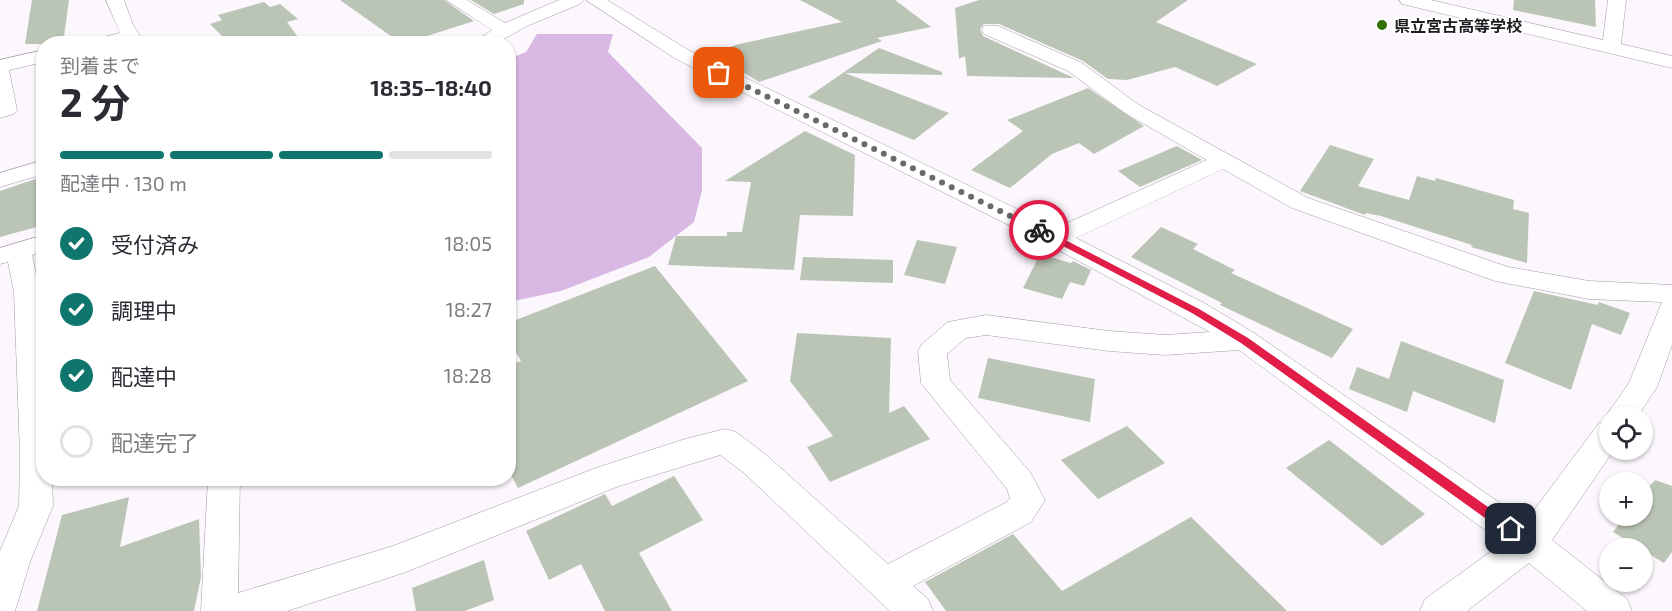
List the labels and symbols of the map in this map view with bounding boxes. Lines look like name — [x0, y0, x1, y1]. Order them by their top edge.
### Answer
place label: 県立宮古高等学校 — [1394, 16, 1522, 35]
marker: 県立宮古高等学校 — [1375, 18, 1389, 32]
pin — [693, 47, 744, 98]
courier — [1009, 200, 1069, 260]
pin — [1485, 503, 1536, 554]

